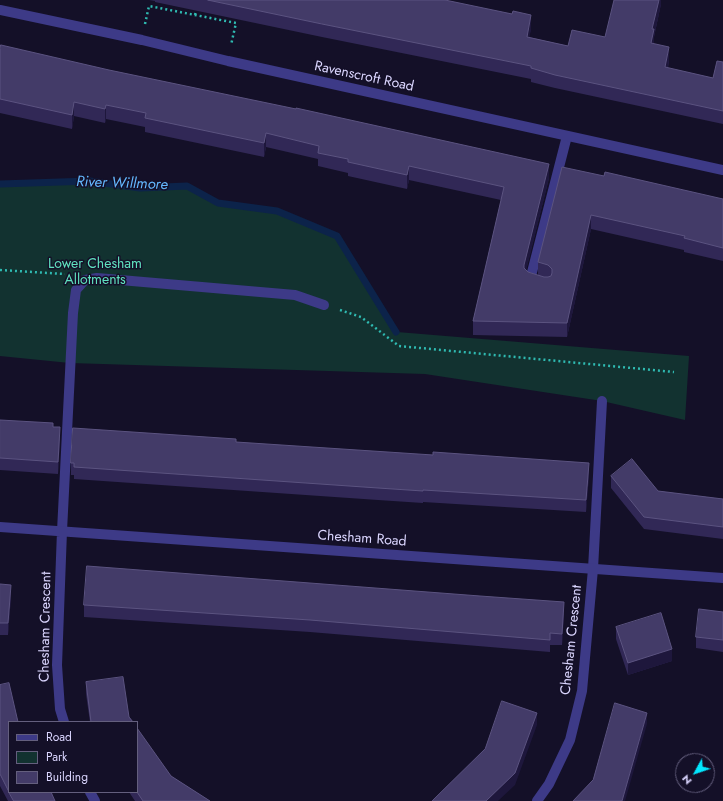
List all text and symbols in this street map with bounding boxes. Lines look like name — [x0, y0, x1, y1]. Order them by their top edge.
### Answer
street label: Ravenscroft Road — [313, 58, 415, 96]
water label: River Willmore — [76, 173, 168, 195]
park label: Lower Chesham Allotments — [48, 257, 142, 290]
street label: Chesham Road — [317, 528, 407, 550]
street label: Chesham Crescent — [37, 572, 55, 682]
street label: Chesham Crescent — [558, 584, 586, 696]
legend — [8, 721, 138, 793]
text: Road — [46, 728, 72, 746]
text: Park — [46, 748, 67, 766]
north arrow — [675, 753, 715, 793]
text: Building — [46, 768, 88, 786]
text: N — [678, 772, 696, 789]

